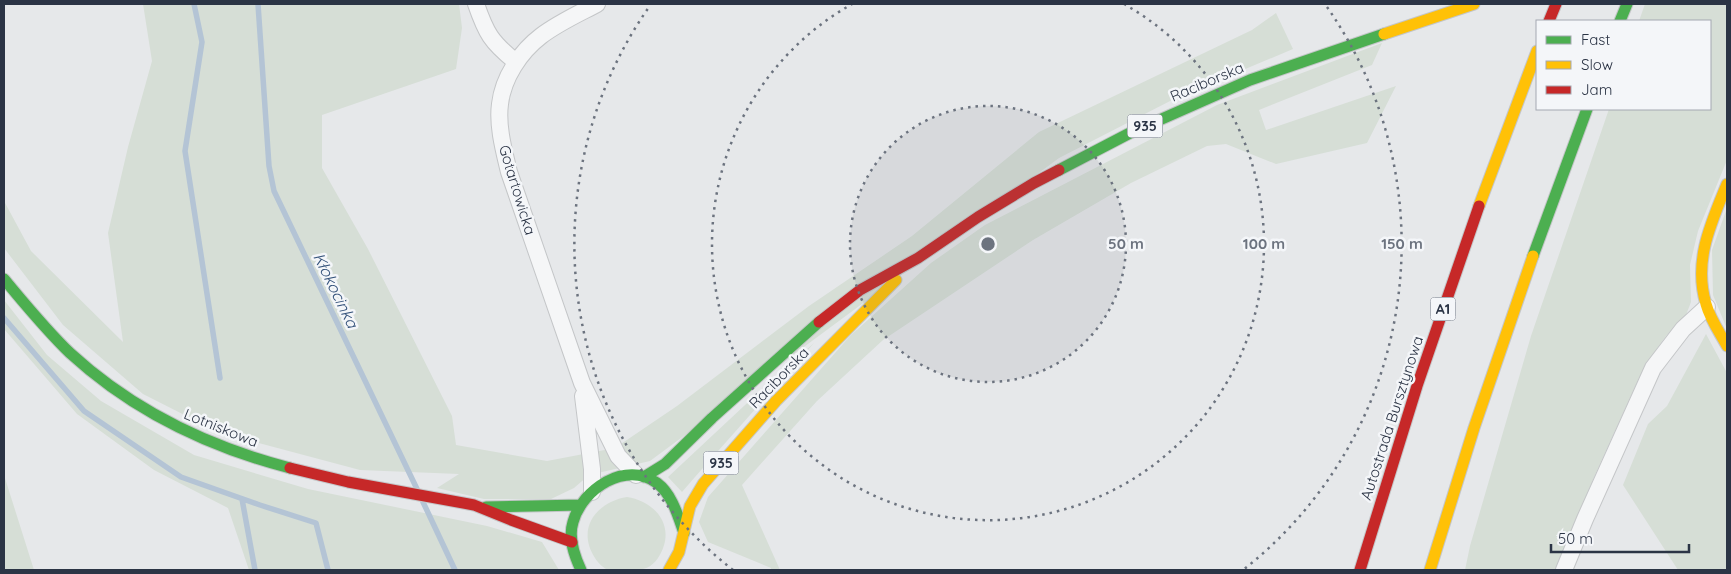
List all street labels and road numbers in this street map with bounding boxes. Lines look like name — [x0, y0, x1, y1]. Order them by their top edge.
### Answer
street label: Raciborska — [1167, 58, 1247, 106]
road number: 935 — [1128, 114, 1162, 138]
street label: Gotartowicka — [495, 143, 540, 237]
road number: A1 — [1430, 298, 1456, 320]
street label: Autostrada Bursztynowa — [1356, 333, 1427, 502]
street label: Raciborska — [745, 343, 813, 412]
street label: Lotniskowa — [181, 404, 261, 451]
road number: 935 — [704, 452, 738, 474]

